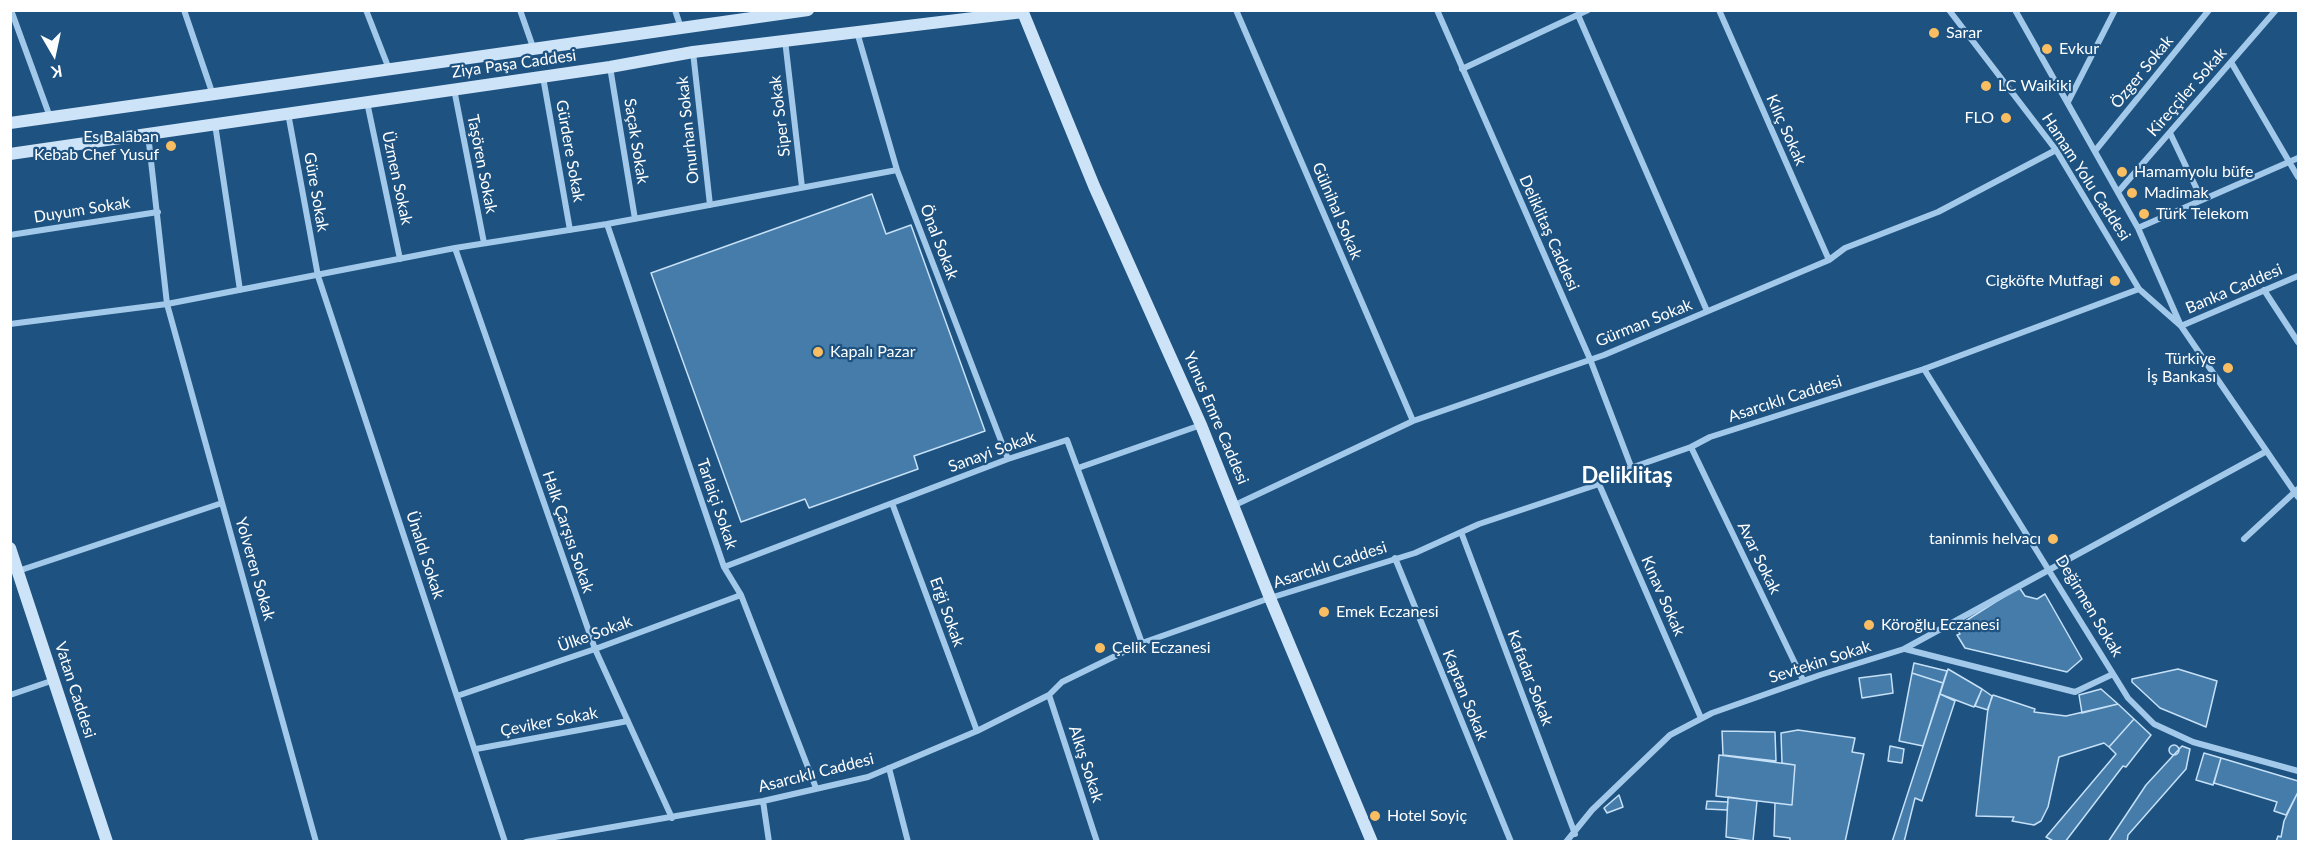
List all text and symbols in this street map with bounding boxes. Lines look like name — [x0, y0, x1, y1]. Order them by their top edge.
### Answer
place label: Sarar — [1946, 23, 1982, 43]
north arrow — [24, 24, 84, 84]
marker: Sarar — [1927, 26, 1941, 40]
street label: Özger Sokak — [2107, 32, 2177, 112]
place label: Evkur — [2059, 39, 2099, 59]
marker: Evkur — [2040, 42, 2054, 56]
street label: Kireççiler Sokak — [2143, 44, 2231, 140]
street label: Ziya Paşa Caddesi — [450, 46, 578, 82]
text: K — [50, 62, 64, 83]
street label: Siper Sokak — [765, 74, 795, 158]
street label: Onurhan Sokak — [673, 75, 703, 185]
place label: LC Waikiki — [1998, 76, 2072, 96]
marker: LC Waikiki — [1979, 79, 1993, 93]
street label: Kılıç Sokak — [1762, 92, 1810, 168]
street label: Saçak Sokak — [620, 97, 652, 185]
street label: Gürdere Sokak — [552, 98, 588, 204]
place label: FLO — [1964, 108, 1994, 128]
street label: Hamam Yolu Caddesi — [2038, 110, 2134, 244]
marker: FLO — [1999, 111, 2013, 125]
street label: Taşören Sokak — [463, 113, 501, 215]
place label: Es Balaban Kebab Chef Yusuf — [34, 127, 159, 165]
street label: Üzmen Sokak — [378, 129, 416, 227]
marker: Es Balaban Kebab Chef Yusuf — [164, 139, 178, 153]
street label: Güre Sokak — [300, 151, 332, 233]
street label: Gülnihal Sokak — [1308, 160, 1366, 262]
place label: Hamamyolu büfe — [2134, 162, 2254, 182]
marker: Hamamyolu büfe — [2115, 165, 2129, 179]
street label: Deliklitaş Caddesi — [1515, 172, 1583, 294]
place label: Madimak — [2144, 183, 2209, 203]
marker: Madimak — [2125, 186, 2139, 200]
street label: Duyum Sokak — [32, 193, 132, 227]
street label: Önal Sokak — [916, 202, 962, 282]
place label: Türk Telekom — [2156, 204, 2249, 224]
marker: Türk Telekom — [2137, 207, 2151, 221]
street label: Banka Caddesi — [2183, 260, 2285, 318]
place label: Cigköfte Mutfagi — [1985, 271, 2103, 291]
marker: Cigköfte Mutfagi — [2108, 274, 2122, 288]
street label: Gürman Sokak — [1593, 295, 1695, 351]
place label: Kapalı Pazar — [830, 342, 915, 362]
marker: Kapalı Pazar — [811, 345, 825, 359]
street label: Yunus Emre Caddesi — [1179, 349, 1253, 487]
place label: Türkiye İş Bankası — [2147, 349, 2216, 387]
marker: Türkiye İş Bankası — [2221, 361, 2235, 375]
street label: Asarcıklı Caddesi — [1726, 372, 1844, 426]
street label: Sanayi Sokak — [946, 427, 1038, 477]
street label: Tarlaiçi Sokak — [693, 456, 741, 552]
district label: Deliklitaş — [1581, 463, 1673, 489]
street label: Halk Çarşısı Sokak — [538, 468, 598, 596]
street label: Ünaldı Sokak — [402, 509, 448, 601]
street label: Yolveren Sokak — [231, 515, 279, 623]
street label: Avar Sokak — [1733, 519, 1785, 597]
place label: taninmis helvacı — [1929, 529, 2041, 549]
marker: taninmis helvacı — [2046, 532, 2060, 546]
street label: Asarcıklı Caddesi — [1271, 538, 1389, 592]
street label: Değirmen Sokak — [2051, 552, 2127, 660]
street label: Kınav Sokak — [1637, 553, 1689, 639]
street label: Erği Sokak — [926, 575, 968, 649]
place label: Emek Eczanesi — [1336, 602, 1439, 622]
marker: Emek Eczanesi — [1317, 605, 1331, 619]
street label: Ülke Sokak — [555, 612, 635, 656]
place label: Köroğlu Eczanesi — [1881, 615, 2000, 635]
marker: Köroğlu Eczanesi — [1862, 618, 1876, 632]
street label: Kafadar Sokak — [1503, 628, 1557, 728]
street label: Sevtekin Sokak — [1767, 636, 1873, 688]
place label: Çelik Eczanesi — [1112, 638, 1211, 658]
street label: Vatan Caddesi — [50, 639, 100, 741]
marker: Çelik Eczanesi — [1093, 641, 1107, 655]
street label: Kaptan Sokak — [1438, 647, 1492, 743]
street label: Çeviker Sokak — [499, 703, 599, 741]
street label: Alkış Sokak — [1065, 723, 1107, 805]
street label: Asarcıklı Caddesi — [756, 749, 876, 797]
place label: Hotel Soyiç — [1387, 806, 1467, 826]
marker: Hotel Soyiç — [1368, 809, 1382, 823]

